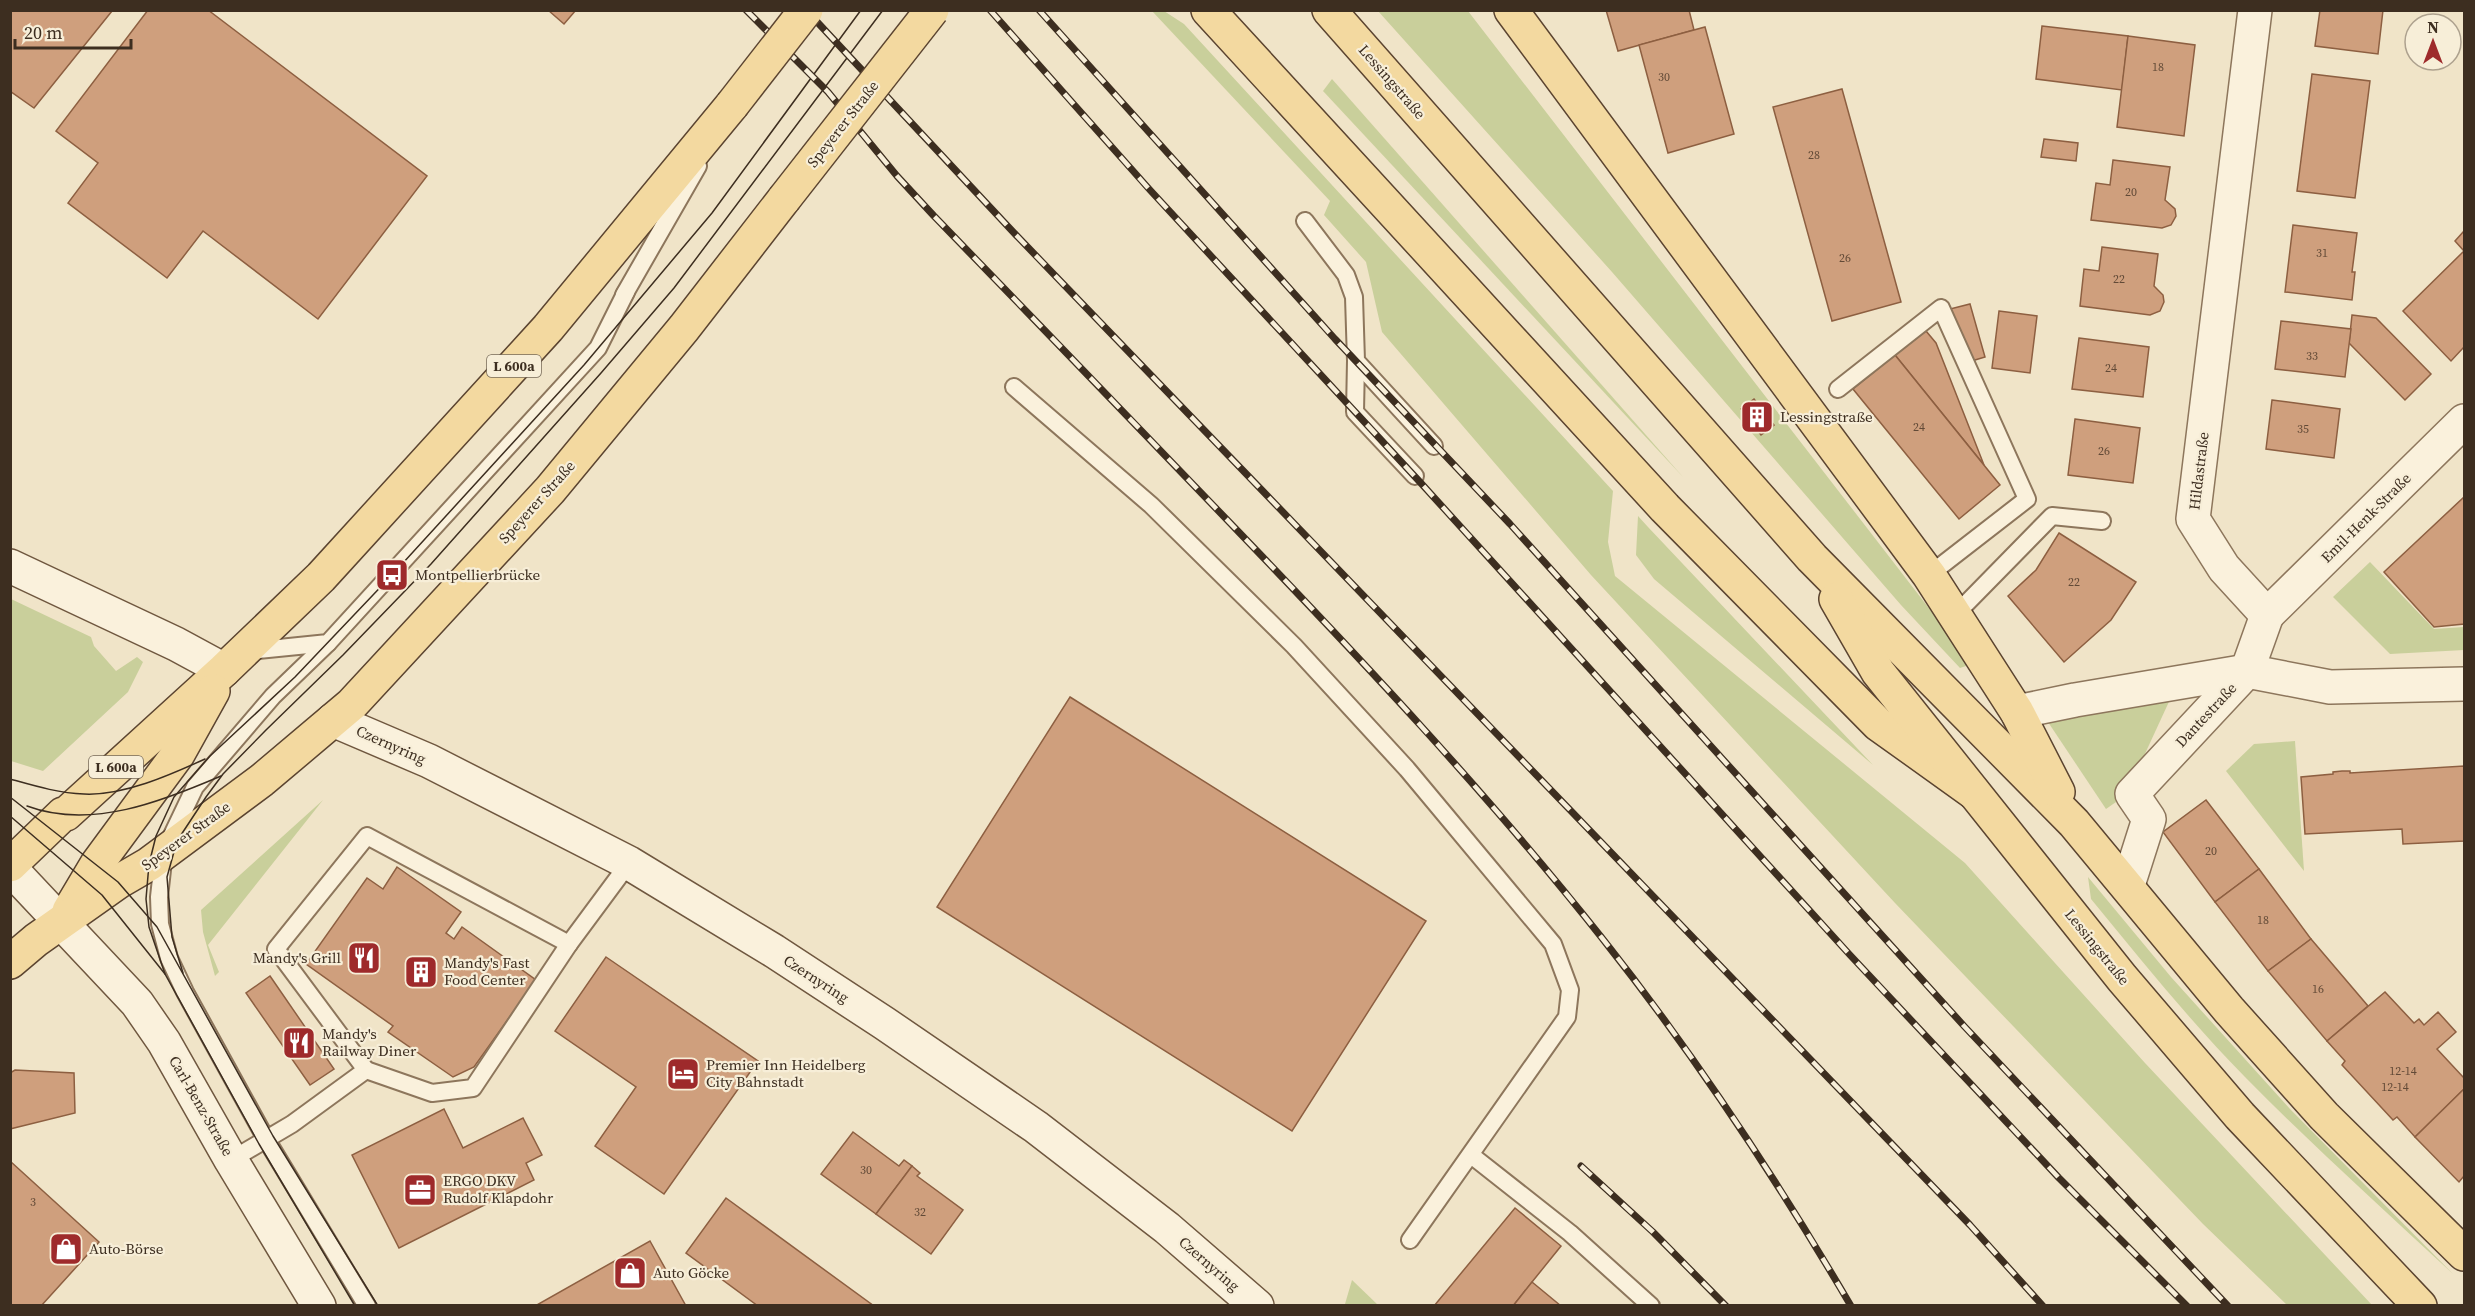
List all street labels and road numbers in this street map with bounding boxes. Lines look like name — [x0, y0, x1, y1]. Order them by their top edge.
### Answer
street label: Lessingstraße — [1354, 40, 1431, 124]
street label: Speyerer Straße — [802, 75, 883, 172]
road number: L 600a — [487, 355, 541, 377]
street label: Hildastraße — [2183, 430, 2214, 511]
street label: Speyerer Straße — [494, 455, 580, 548]
street label: Emil-Henk-Straße — [2316, 468, 2416, 567]
street label: Dantestraße — [2170, 677, 2241, 752]
street label: Czernyring — [353, 720, 430, 769]
road number: L 600a — [89, 756, 143, 778]
street label: Speyerer Straße — [137, 796, 235, 875]
street label: Lessingstraße — [2060, 904, 2135, 990]
street label: Czernyring — [779, 950, 853, 1008]
street label: Carl-Benz-Straße — [164, 1052, 239, 1160]
street label: Czernyring — [1174, 1231, 1244, 1296]

